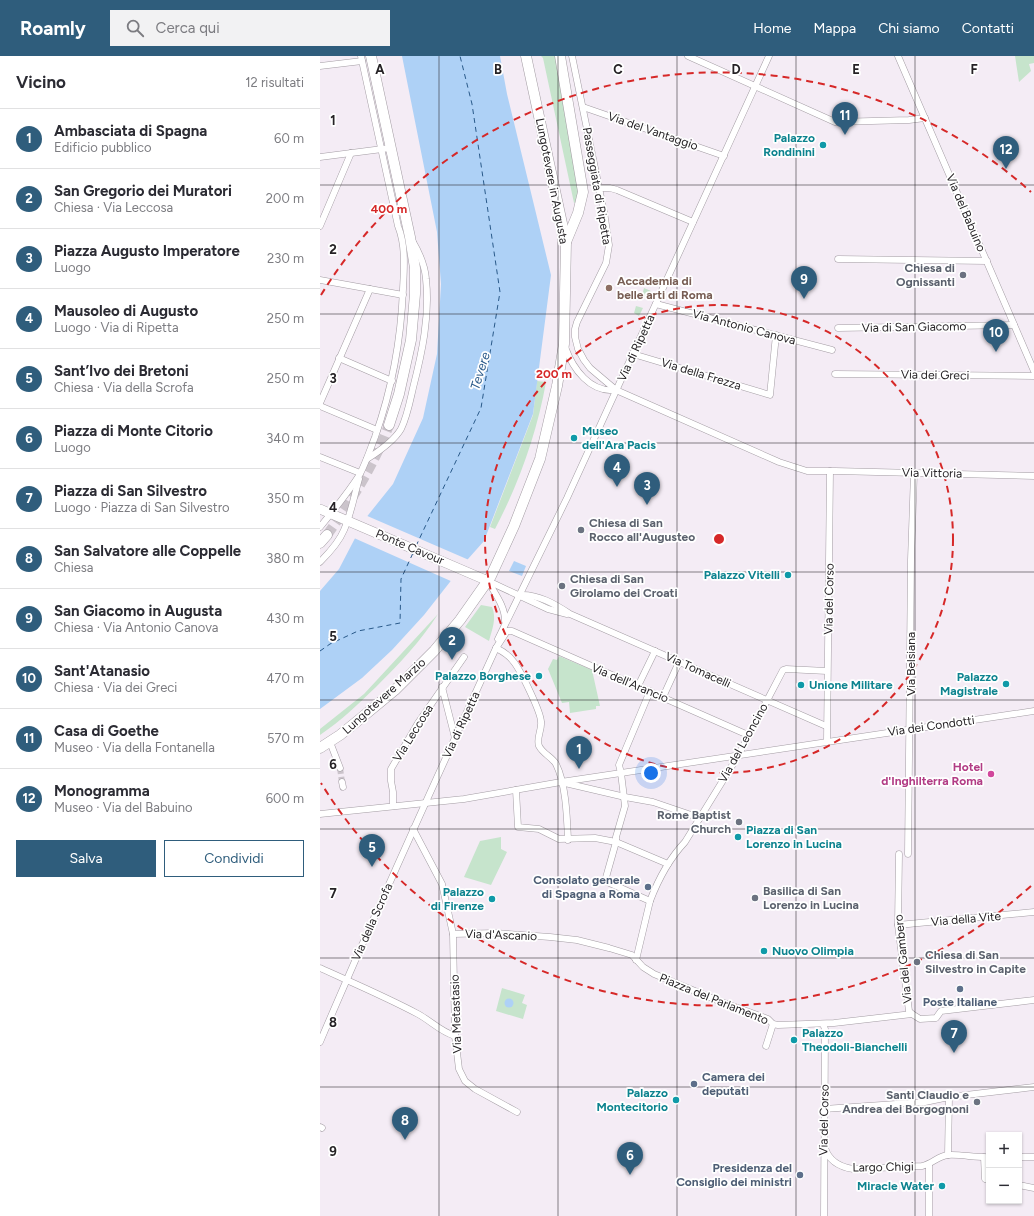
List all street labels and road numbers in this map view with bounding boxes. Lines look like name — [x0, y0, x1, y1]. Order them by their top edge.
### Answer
street label: Via del Vantaggio — [606, 109, 700, 153]
street label: Lungotevere in Augusta — [533, 117, 571, 245]
street label: Passeggiata di Ripetta — [580, 126, 614, 246]
street label: Via del Babuino — [943, 172, 989, 254]
street label: Via Antonio Canova — [691, 306, 797, 348]
street label: Via di Ripetta — [614, 312, 658, 384]
street label: Via di San Giacomo — [862, 319, 967, 335]
street label: Via della Frezza — [659, 355, 743, 393]
street label: Via dei Greci — [901, 367, 969, 383]
street label: Via Vittoria — [902, 465, 962, 481]
street label: Ponte Cavour — [374, 526, 446, 568]
street label: Via del Corso — [821, 563, 837, 635]
street label: Via Belsiana — [904, 632, 918, 696]
street label: Via Tomacelli — [663, 649, 733, 691]
street label: Lungotevere Marzio — [340, 655, 428, 737]
street label: Via dell'Arancio — [589, 660, 671, 706]
street label: Via di Ripetta — [439, 689, 483, 761]
street label: Via del Leoncino — [715, 701, 771, 785]
street label: Via Leccosa — [390, 702, 436, 764]
street label: Via dei Condotti — [887, 713, 975, 739]
street label: Via della Scrofa — [349, 881, 395, 963]
street label: Via della Vite — [930, 909, 1002, 929]
street label: Via del Gambero — [891, 914, 915, 1004]
street label: Via d'Ascanio — [465, 927, 537, 943]
street label: Piazza del Parlamento — [657, 971, 771, 1027]
street label: Via Metastasio — [448, 974, 464, 1054]
street label: Via del Corso — [816, 1084, 832, 1156]
street label: Largo Chigi — [852, 1159, 914, 1175]

